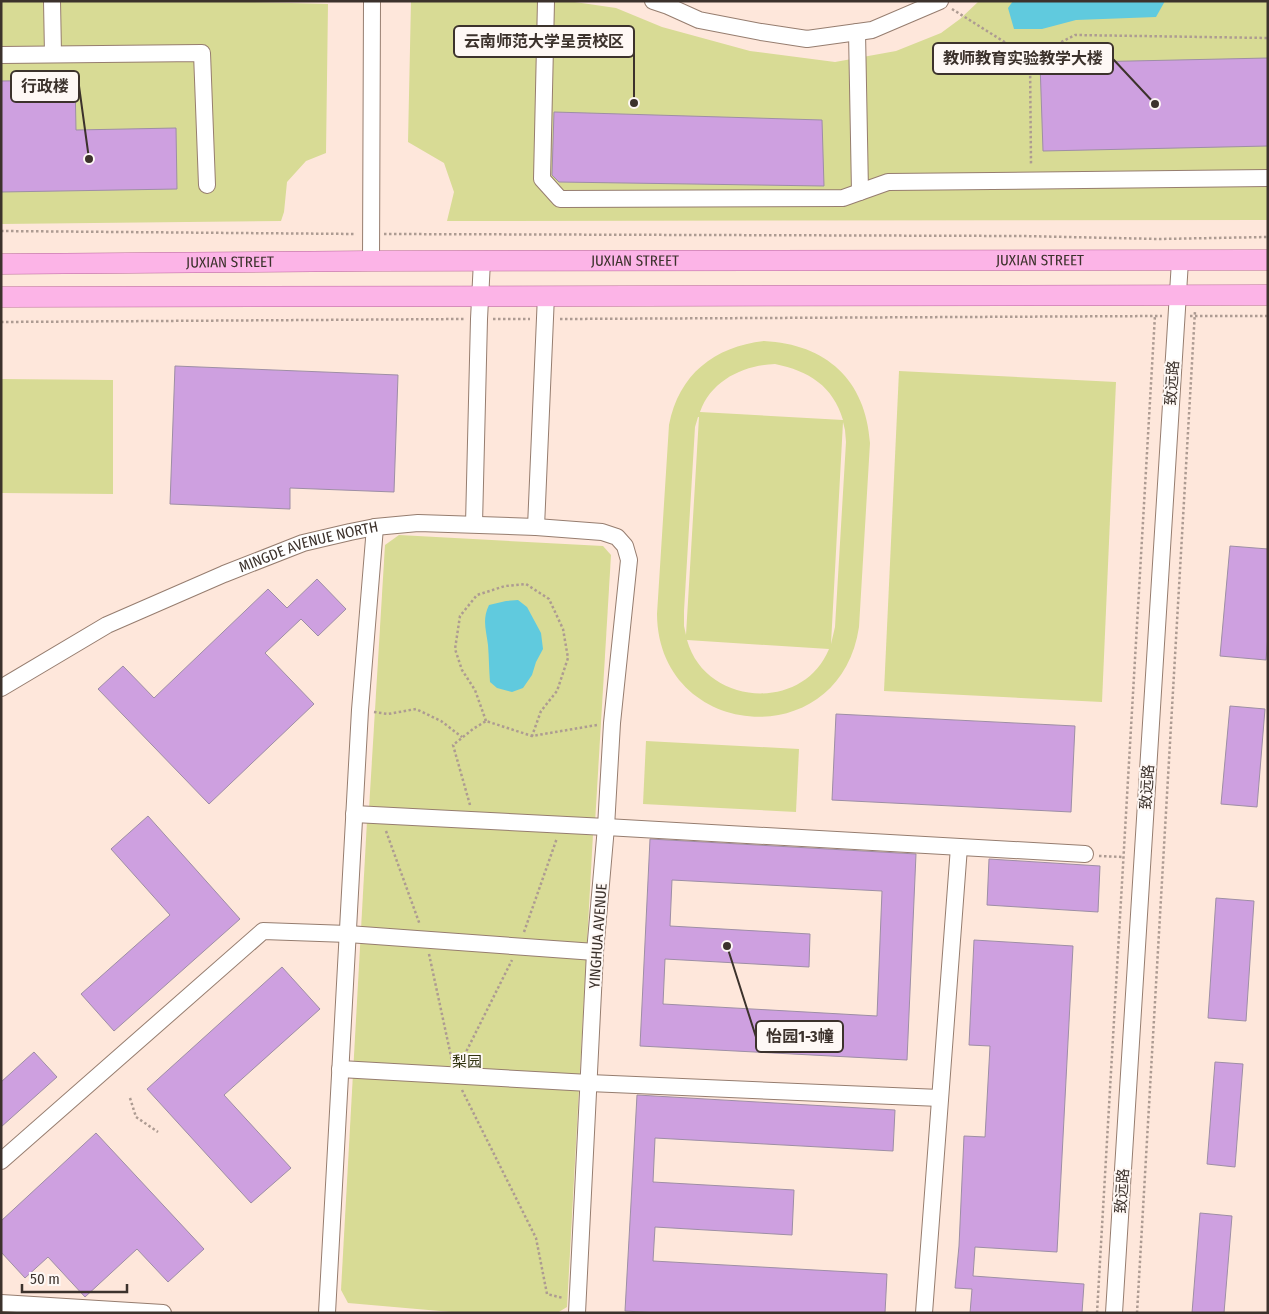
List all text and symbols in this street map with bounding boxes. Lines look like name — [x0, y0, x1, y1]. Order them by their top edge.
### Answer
callout: 云南师范大学呈贡校区 — [454, 26, 634, 57]
text: 云南师范大学呈贡校区 — [464, 32, 624, 51]
callout: 教师教育实验教学大楼 — [933, 43, 1113, 74]
text: 教师教育实验教学大楼 — [943, 49, 1103, 68]
callout: 行政楼 — [11, 71, 79, 102]
text: 行政楼 — [21, 77, 69, 96]
street label: JUXIAN STREET — [996, 251, 1084, 269]
street label: JUXIAN STREET — [591, 252, 679, 270]
street label: JUXIAN STREET — [186, 253, 274, 271]
street label: 致远路 — [1161, 360, 1183, 406]
street label: MINGDE AVENUE NORTH — [236, 518, 380, 576]
street label: 致远路 — [1136, 764, 1158, 810]
street label: YINGHUA AVENUE — [585, 883, 611, 989]
callout: 怡园1-3幢 — [756, 1021, 843, 1052]
text: 怡园1-3幢 — [766, 1027, 834, 1046]
park label: 梨园 — [452, 1053, 482, 1071]
street label: 致远路 — [1111, 1168, 1133, 1214]
scale bar — [22, 1262, 128, 1294]
text: 50 m — [30, 1270, 60, 1288]

